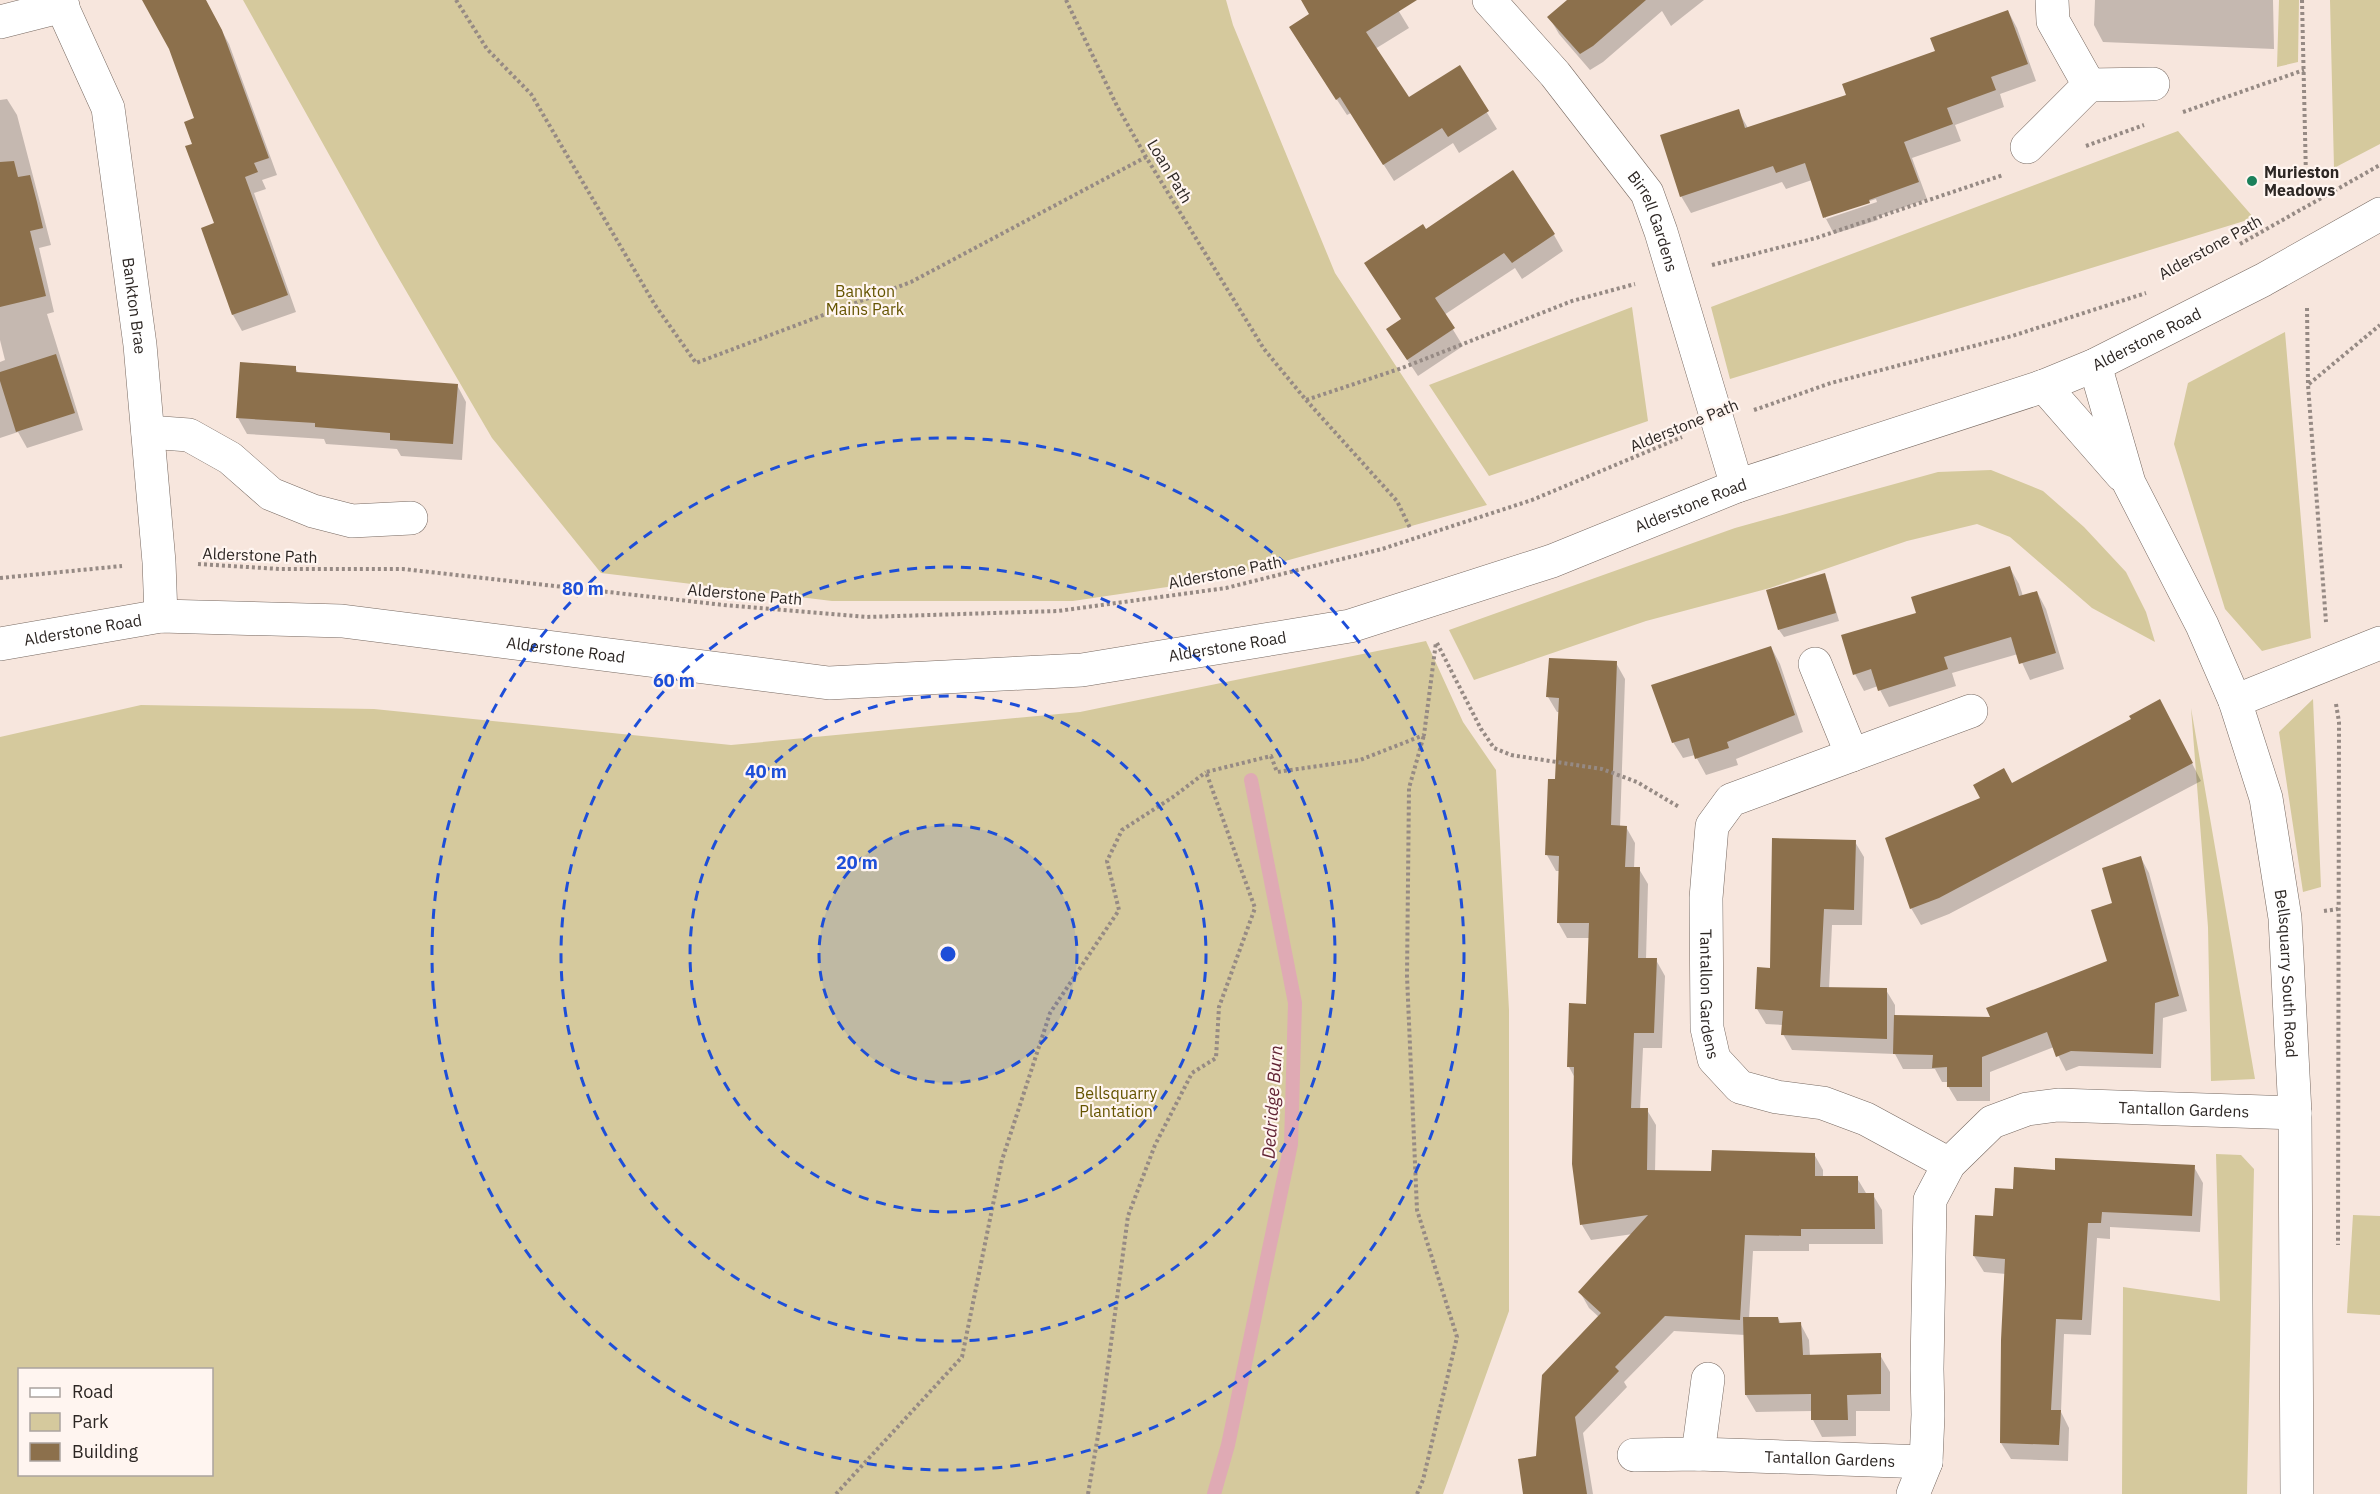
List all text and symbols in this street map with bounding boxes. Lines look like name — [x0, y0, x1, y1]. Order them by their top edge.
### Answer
street label: Loan Path — [1143, 135, 1197, 207]
place label: Murieston Meadows — [2264, 162, 2339, 200]
street label: Birrell Gardens — [1624, 167, 1682, 274]
marker: Murieston Meadows — [2245, 174, 2259, 188]
street label: Alderstone Path — [2155, 210, 2265, 284]
street label: Bankton Brae — [118, 256, 151, 355]
park label: Bankton Mains Park — [826, 281, 905, 319]
street label: Alderstone Road — [2089, 303, 2204, 375]
street label: Alderstone Path — [1627, 394, 1741, 456]
street label: Alderstone Road — [1631, 474, 1749, 537]
street label: Alderstone Path — [202, 543, 318, 567]
street label: Alderstone Path — [1167, 551, 1283, 593]
text: 80 m — [562, 577, 604, 600]
street label: Alderstone Path — [687, 579, 803, 609]
street label: Alderstone Road — [22, 610, 143, 650]
street label: Alderstone Road — [1167, 627, 1288, 666]
street label: Alderstone Road — [505, 632, 626, 667]
text: 60 m — [653, 669, 695, 692]
text: 40 m — [745, 760, 787, 783]
text: 20 m — [836, 851, 878, 874]
street label: Bellsquarry South Road — [2271, 888, 2302, 1058]
street label: Tantallon Gardens — [1696, 929, 1724, 1061]
centre of rings — [938, 944, 958, 964]
water label: Dedridge Burn — [1257, 1044, 1287, 1160]
park label: Bellsquarry Plantation — [1075, 1083, 1157, 1121]
street label: Tantallon Gardens — [2118, 1097, 2250, 1121]
legend — [18, 1368, 213, 1476]
text: Road — [72, 1380, 113, 1403]
text: Park — [72, 1410, 109, 1433]
text: Building — [72, 1440, 139, 1463]
street label: Tantallon Gardens — [1764, 1446, 1896, 1471]

